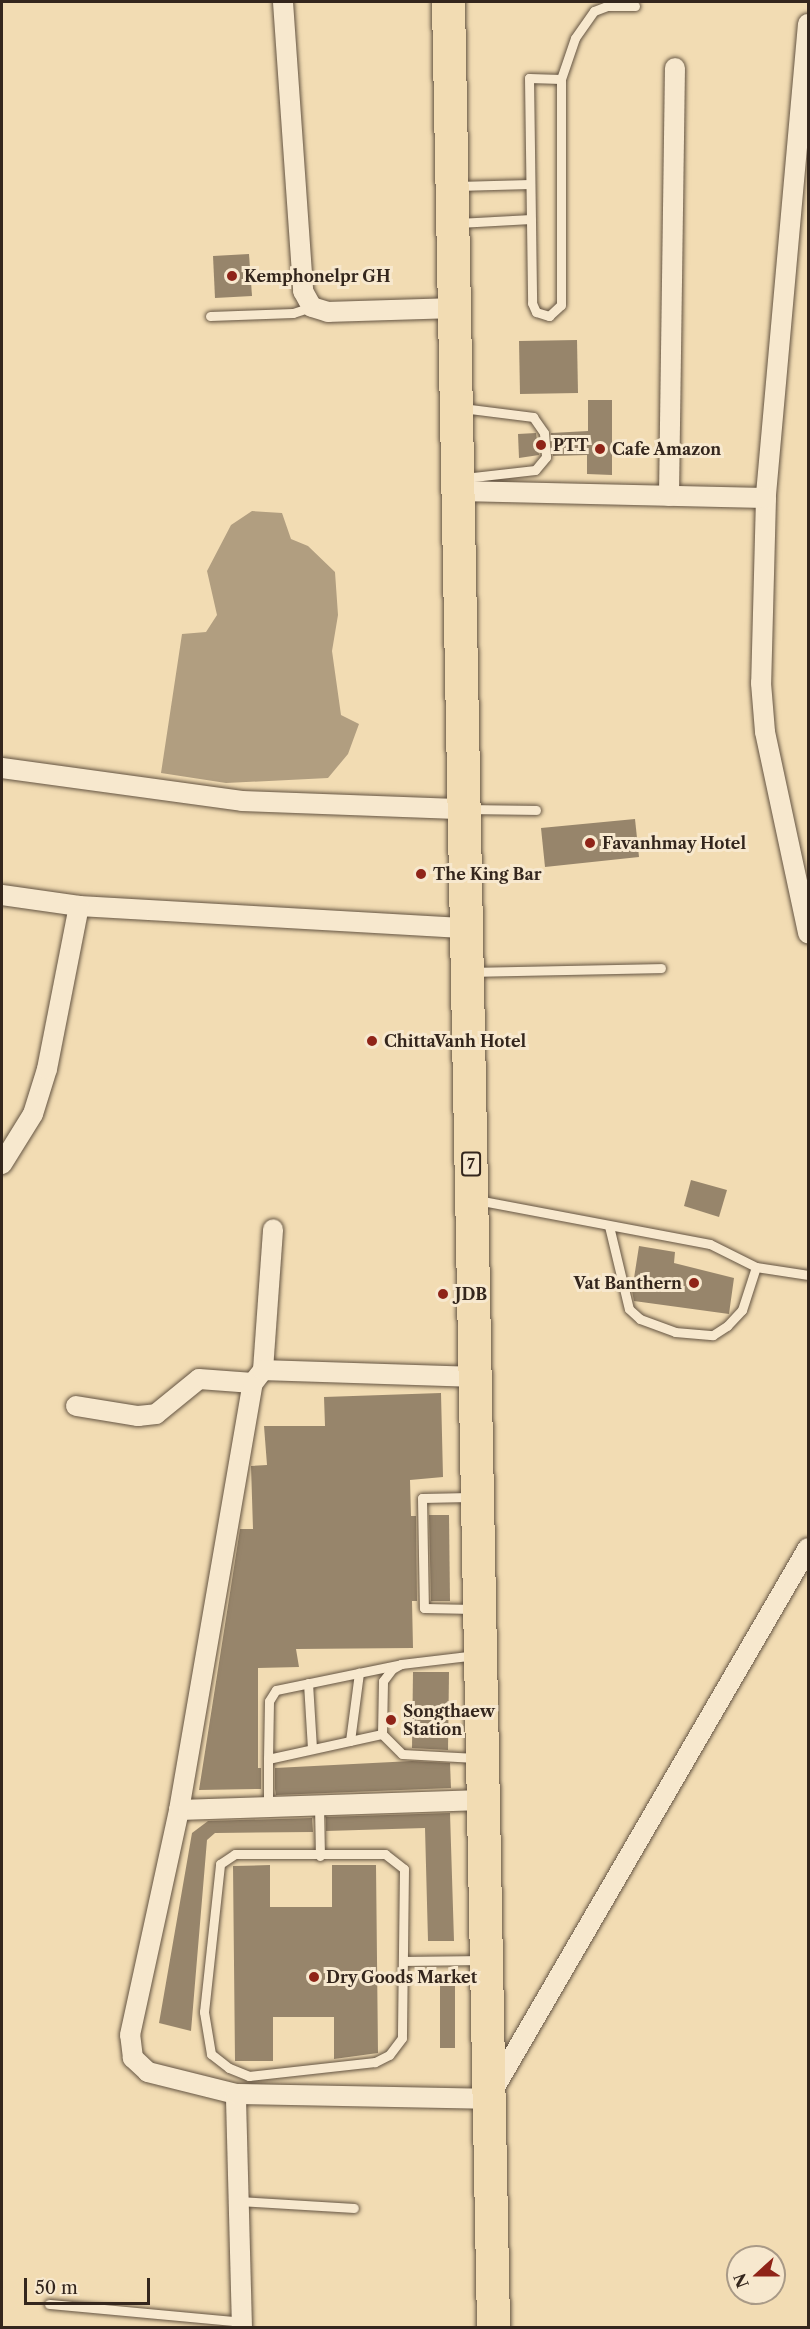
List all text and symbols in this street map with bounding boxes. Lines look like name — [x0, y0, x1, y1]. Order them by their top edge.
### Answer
place label: Kemphonelpr GH — [244, 266, 391, 286]
marker: Kemphonelpr GH — [225, 269, 239, 283]
place label: PTT — [553, 435, 589, 455]
marker: PTT — [534, 438, 548, 452]
place label: Cafe Amazon — [612, 439, 722, 459]
marker: Cafe Amazon — [593, 442, 607, 456]
place label: Favanhmay Hotel — [602, 833, 747, 853]
marker: Favanhmay Hotel — [583, 836, 597, 850]
place label: The King Bar — [433, 864, 542, 884]
marker: The King Bar — [414, 867, 428, 881]
place label: ChittaVanh Hotel — [384, 1031, 526, 1051]
marker: ChittaVanh Hotel — [365, 1034, 379, 1048]
road number: 7 — [460, 1152, 482, 1176]
place label: Vat Banthern — [574, 1273, 682, 1293]
marker: Vat Banthern — [687, 1276, 701, 1290]
place label: JDB — [455, 1284, 487, 1304]
marker: JDB — [436, 1287, 450, 1301]
place label: Songthaew Station — [403, 1701, 495, 1739]
marker: Songthaew Station — [384, 1713, 398, 1727]
place label: Dry Goods Market — [326, 1967, 478, 1987]
marker: Dry Goods Market — [307, 1970, 321, 1984]
north arrow — [726, 2245, 786, 2305]
scale bar — [27, 2266, 153, 2304]
text: N — [729, 2271, 753, 2291]
text: 50 m — [35, 2277, 78, 2299]

